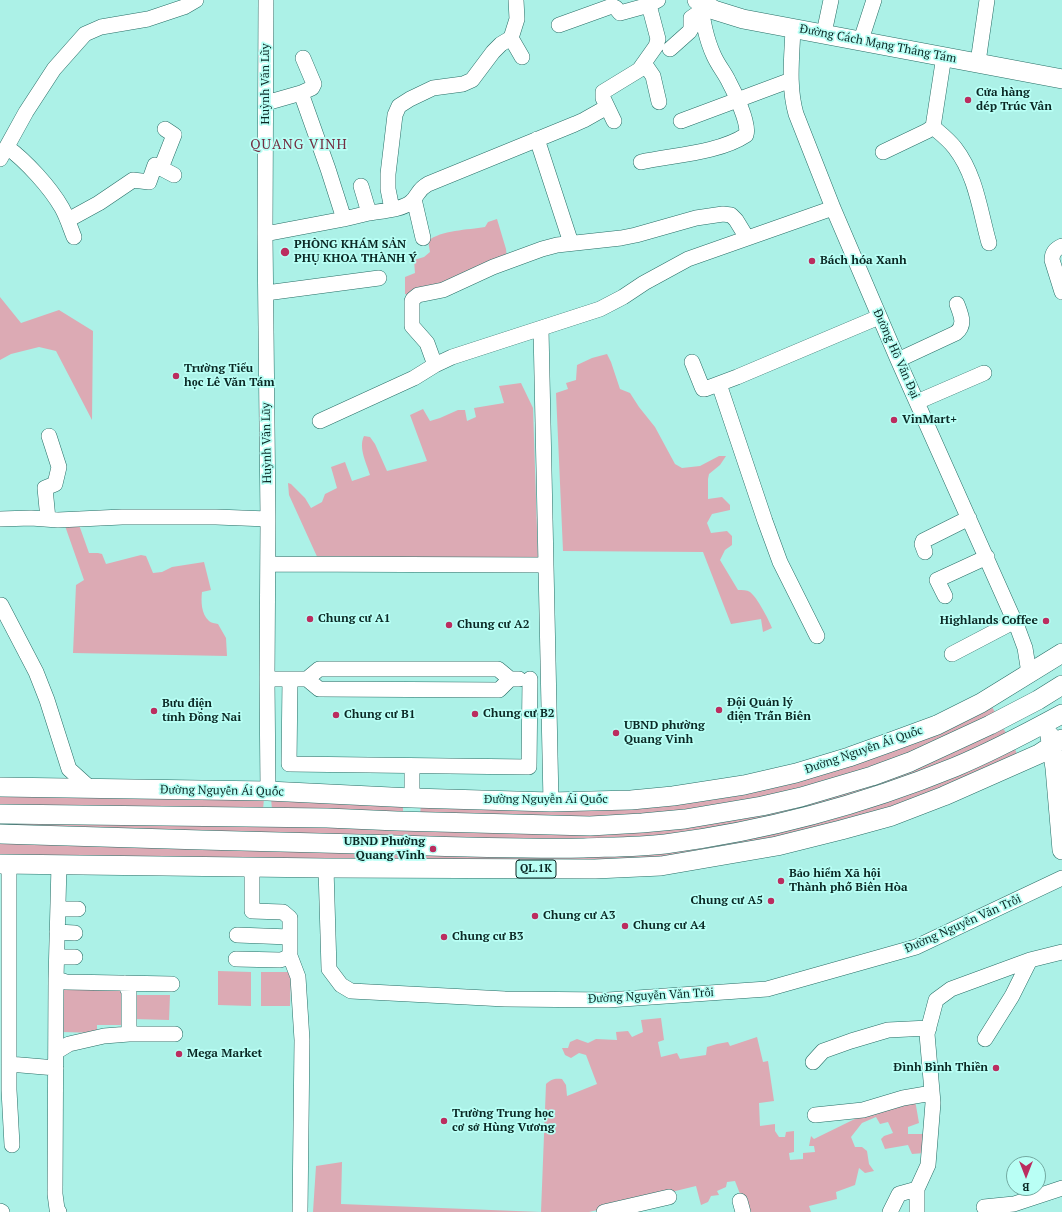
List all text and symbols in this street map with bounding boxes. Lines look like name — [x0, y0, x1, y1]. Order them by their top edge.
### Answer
street label: Đường Cách Mạng Tháng Tám — [798, 22, 958, 66]
street label: Huỳnh Văn Lũy — [259, 43, 273, 125]
place label: Cửa hàng dép Trúc Vân — [976, 86, 1052, 114]
marker: Cửa hàng dép Trúc Vân — [963, 95, 973, 105]
district label: QUANG VINH — [250, 137, 348, 153]
place label: PHÒNG KHÁM SẢN PHỤ KHOA THÀNH Ý — [294, 238, 417, 266]
marker: PHÒNG KHÁM SẢN PHỤ KHOA THÀNH Ý — [279, 246, 291, 258]
place label: Bách hóa Xanh — [820, 254, 907, 268]
marker: Bách hóa Xanh — [807, 256, 817, 266]
street label: Đường Hồ Văn Đại — [870, 307, 922, 401]
place label: Trường Tiểu học Lê Văn Tám — [184, 362, 275, 390]
marker: Trường Tiểu học Lê Văn Tám — [171, 371, 181, 381]
street label: Huỳnh Văn Lũy — [259, 402, 275, 484]
place label: VinMart+ — [902, 413, 957, 427]
marker: VinMart+ — [889, 415, 899, 425]
place label: Chung cư A1 — [318, 612, 390, 626]
marker: Chung cư A1 — [305, 614, 315, 624]
place label: Highlands Coffee — [940, 614, 1038, 628]
marker: Highlands Coffee — [1041, 616, 1051, 626]
place label: Chung cư A2 — [457, 618, 529, 632]
marker: Chung cư A2 — [444, 620, 454, 630]
place label: Đội Quản lý điện Trấn Biên — [727, 696, 811, 724]
place label: Bưu điện tỉnh Đồng Nai — [162, 697, 241, 725]
marker: Đội Quản lý điện Trấn Biên — [714, 705, 724, 715]
marker: Bưu điện tỉnh Đồng Nai — [149, 706, 159, 716]
place label: Chung cư B2 — [483, 707, 555, 721]
place label: Chung cư B1 — [344, 708, 416, 722]
marker: Chung cư B2 — [470, 709, 480, 719]
marker: Chung cư B1 — [331, 710, 341, 720]
place label: UBND phường Quang Vinh — [624, 719, 705, 747]
street label: Đường Nguyễn Ái Quốc — [803, 723, 925, 777]
marker: UBND phường Quang Vinh — [611, 728, 621, 738]
street label: Đường Nguyễn Ái Quốc — [160, 783, 284, 799]
street label: Đường Nguyễn Ái Quốc — [484, 793, 608, 807]
place label: UBND Phường Quang Vinh — [344, 835, 425, 863]
marker: UBND Phường Quang Vinh — [428, 844, 438, 854]
road number: QL.1K — [516, 860, 556, 878]
place label: Bảo hiểm Xã hội Thành phố Biên Hòa — [789, 867, 908, 895]
marker: Bảo hiểm Xã hội Thành phố Biên Hòa — [776, 876, 786, 886]
street label: Đường Nguyễn Văn Trỗi — [902, 892, 1024, 956]
place label: Chung cư A5 — [691, 894, 763, 908]
marker: Chung cư A5 — [766, 896, 776, 906]
place label: Chung cư A3 — [543, 909, 615, 923]
marker: Chung cư A3 — [530, 911, 540, 921]
place label: Chung cư A4 — [633, 919, 705, 933]
marker: Chung cư A4 — [620, 921, 630, 931]
place label: Chung cư B3 — [452, 930, 524, 944]
marker: Chung cư B3 — [439, 932, 449, 942]
street label: Đường Nguyễn Văn Trỗi — [588, 986, 714, 1006]
place label: Mega Market — [187, 1047, 262, 1061]
marker: Mega Market — [174, 1049, 184, 1059]
place label: Đình Bình Thiền — [893, 1061, 988, 1075]
marker: Đình Bình Thiền — [991, 1063, 1001, 1073]
place label: Trường Trung học cơ sở Hùng Vương — [452, 1107, 555, 1135]
marker: Trường Trung học cơ sở Hùng Vương — [439, 1116, 449, 1126]
north arrow — [1006, 1156, 1046, 1196]
text: B — [1022, 1180, 1030, 1194]

